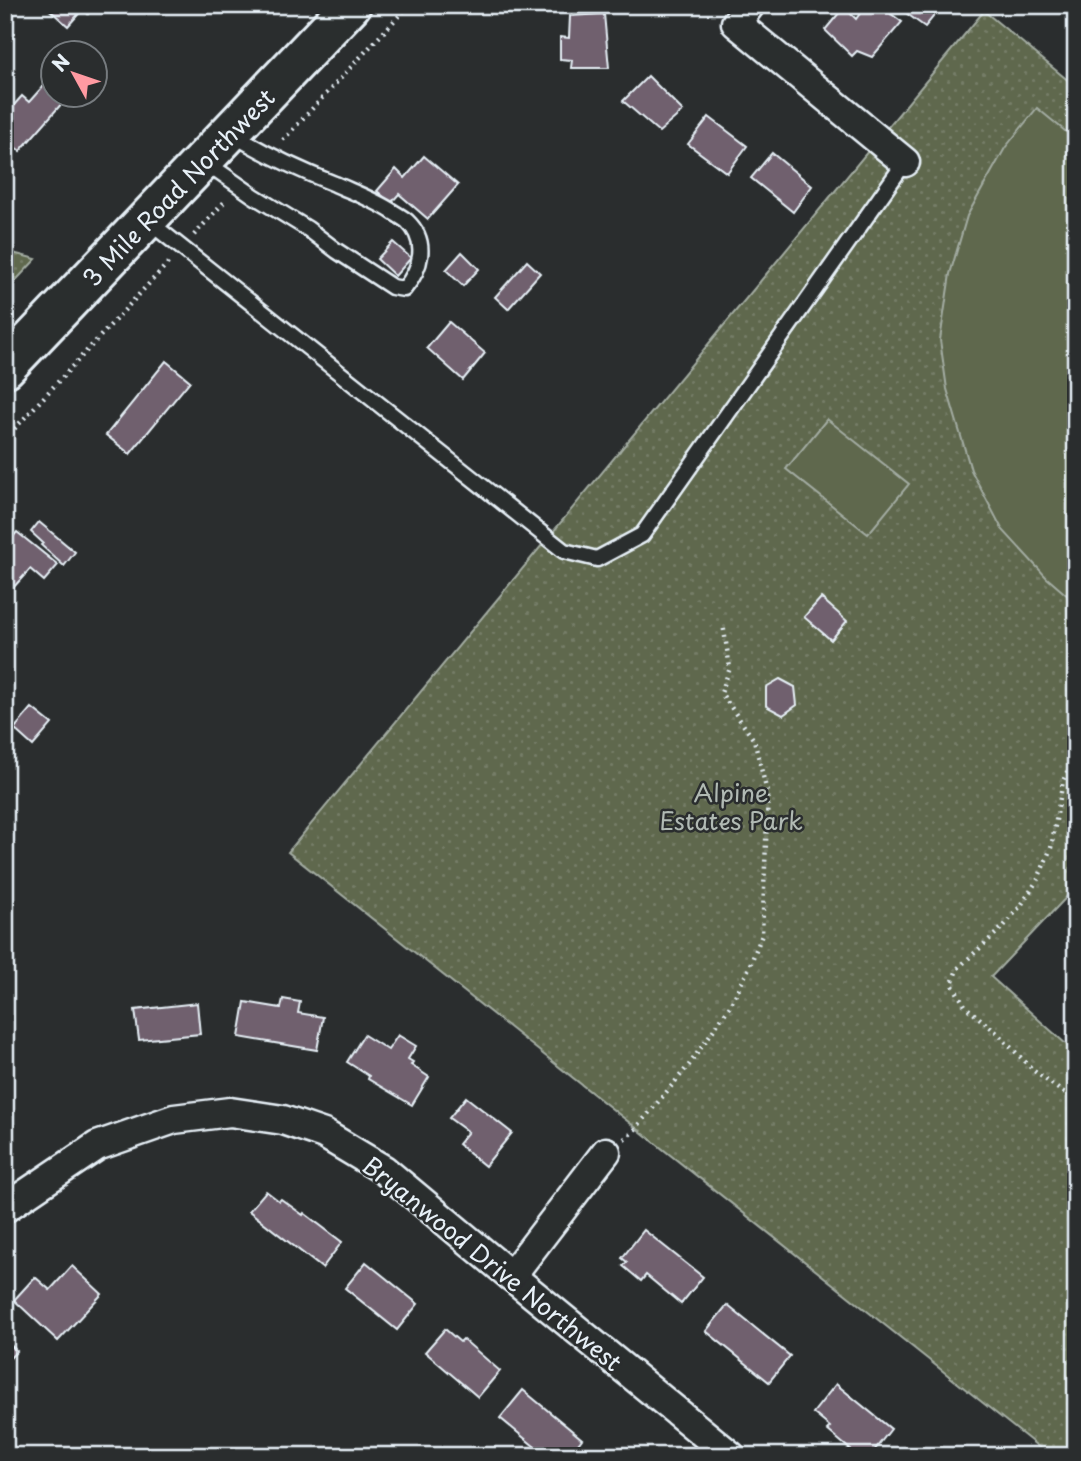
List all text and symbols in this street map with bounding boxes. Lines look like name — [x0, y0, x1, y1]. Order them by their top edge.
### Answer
north arrow — [38, 38, 108, 108]
text: N — [45, 48, 76, 77]
street label: 3 Mile Road Northwest — [74, 80, 282, 294]
park label: Alpine Estates Park — [659, 774, 803, 838]
street label: Bryanwood Drive Northwest — [356, 1147, 630, 1379]

